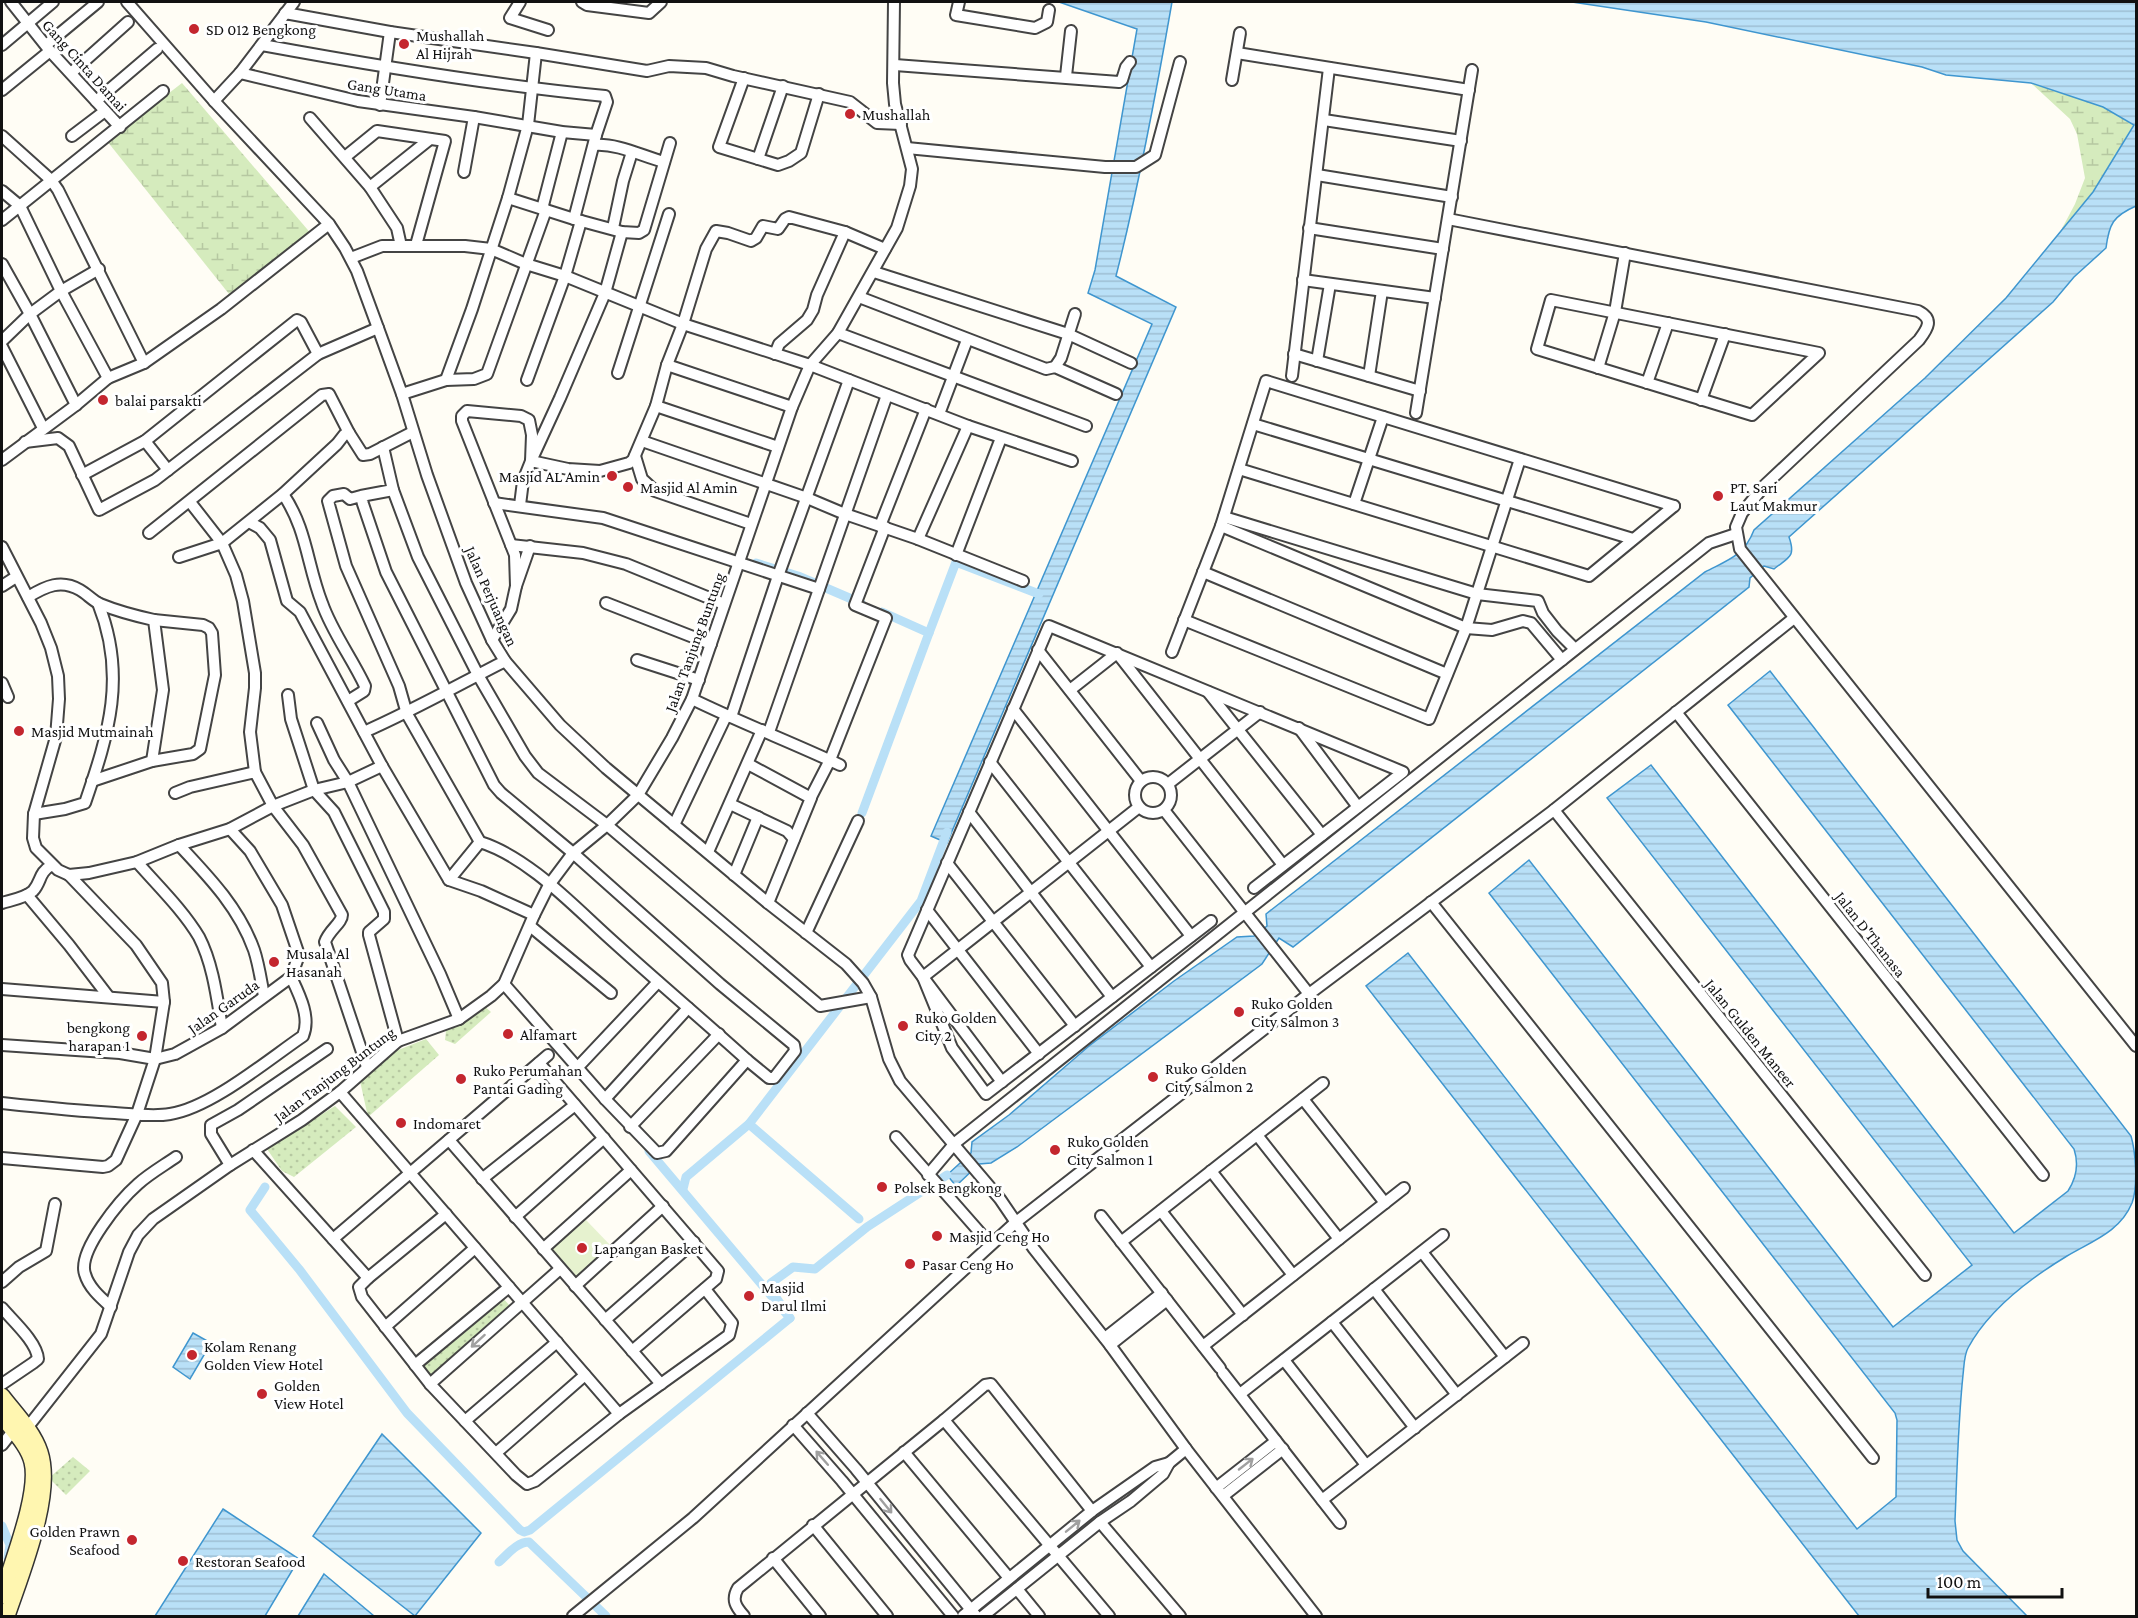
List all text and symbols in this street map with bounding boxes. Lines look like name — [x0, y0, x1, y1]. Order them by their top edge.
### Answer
street label: Gang Cinta Damai — [38, 16, 130, 115]
place label: SD 012 Bengkong — [206, 21, 316, 39]
marker: SD 012 Bengkong — [187, 22, 201, 36]
place label: Mushallah Al Hijrah — [416, 27, 485, 63]
marker: Mushallah Al Hijrah — [397, 37, 411, 51]
street label: Gang Utama — [346, 75, 428, 105]
place label: Mushallah — [862, 106, 931, 123]
marker: Mushallah — [843, 107, 857, 121]
place label: balai parsakti — [115, 392, 202, 410]
marker: balai parsakti — [96, 393, 110, 407]
place label: Masjid AL Amin — [499, 468, 600, 486]
marker: Masjid AL Amin — [605, 469, 619, 483]
place label: Masjid Al Amin — [640, 479, 738, 497]
place label: PT. Sari Laut Makmur — [1730, 479, 1818, 514]
marker: Masjid Al Amin — [621, 480, 635, 494]
marker: PT. Sari Laut Makmur — [1711, 489, 1725, 503]
street label: Jalan Perjuangan — [460, 542, 521, 650]
street label: Jalan Tanjung Buntung — [661, 570, 729, 716]
place label: Masjid Mutmainah — [31, 723, 154, 741]
marker: Masjid Mutmainah — [12, 724, 26, 738]
street label: Jalan D'Thanasa — [1830, 887, 1910, 982]
place label: Musala Al Hasanah — [286, 945, 349, 980]
marker: Musala Al Hasanah — [267, 955, 281, 969]
street label: Jalan Gulden Maneer — [1700, 974, 1800, 1092]
street label: Jalan Garuda — [183, 975, 263, 1039]
place label: Ruko Golden City Salmon 3 — [1251, 995, 1339, 1031]
marker: Ruko Golden City Salmon 3 — [1232, 1005, 1246, 1019]
place label: Ruko Golden City 2 — [915, 1009, 997, 1045]
place label: bengkong harapan 1 — [67, 1019, 130, 1055]
marker: Ruko Golden City 2 — [896, 1019, 910, 1033]
street label: Jalan Tanjung Buntung — [269, 1023, 399, 1127]
place label: Alfamart — [520, 1026, 577, 1043]
marker: Alfamart — [501, 1027, 515, 1041]
marker: bengkong harapan 1 — [135, 1029, 149, 1043]
place label: Ruko Golden City Salmon 2 — [1165, 1060, 1254, 1096]
place label: Ruko Perumahan Pantai Gading — [473, 1062, 583, 1098]
marker: Ruko Golden City Salmon 2 — [1146, 1070, 1160, 1084]
marker: Ruko Perumahan Pantai Gading — [454, 1072, 468, 1086]
place label: Indomaret — [413, 1115, 481, 1132]
marker: Indomaret — [394, 1116, 408, 1130]
place label: Ruko Golden City Salmon 1 — [1067, 1133, 1153, 1169]
marker: Ruko Golden City Salmon 1 — [1048, 1143, 1062, 1157]
place label: Polsek Bengkong — [894, 1179, 1002, 1197]
marker: Polsek Bengkong — [875, 1180, 889, 1194]
place label: Masjid Ceng Ho — [949, 1228, 1050, 1246]
marker: Masjid Ceng Ho — [930, 1229, 944, 1243]
place label: Lapangan Basket — [594, 1240, 703, 1258]
marker: Lapangan Basket — [575, 1241, 589, 1255]
place label: Pasar Ceng Ho — [922, 1256, 1014, 1274]
marker: Pasar Ceng Ho — [903, 1257, 917, 1271]
place label: Masjid Darul Ilmi — [761, 1279, 827, 1314]
marker: Masjid Darul Ilmi — [742, 1289, 756, 1303]
one-way arrow — [471, 1334, 486, 1348]
place label: Kolam Renang Golden View Hotel — [204, 1338, 323, 1373]
marker: Kolam Renang Golden View Hotel — [185, 1348, 199, 1362]
place label: Golden View Hotel — [274, 1377, 344, 1412]
marker: Golden View Hotel — [255, 1387, 269, 1401]
one-way arrow — [815, 1451, 829, 1466]
one-way arrow — [1238, 1458, 1254, 1471]
one-way arrow — [879, 1498, 892, 1514]
one-way arrow — [1065, 1519, 1080, 1533]
place label: Golden Prawn Seafood — [30, 1523, 121, 1558]
marker: Golden Prawn Seafood — [125, 1533, 139, 1547]
place label: Restoran Seafood — [195, 1553, 306, 1570]
marker: Restoran Seafood — [176, 1554, 190, 1568]
scale bar — [1928, 1561, 2062, 1599]
text: 100 m — [1937, 1572, 1982, 1592]

